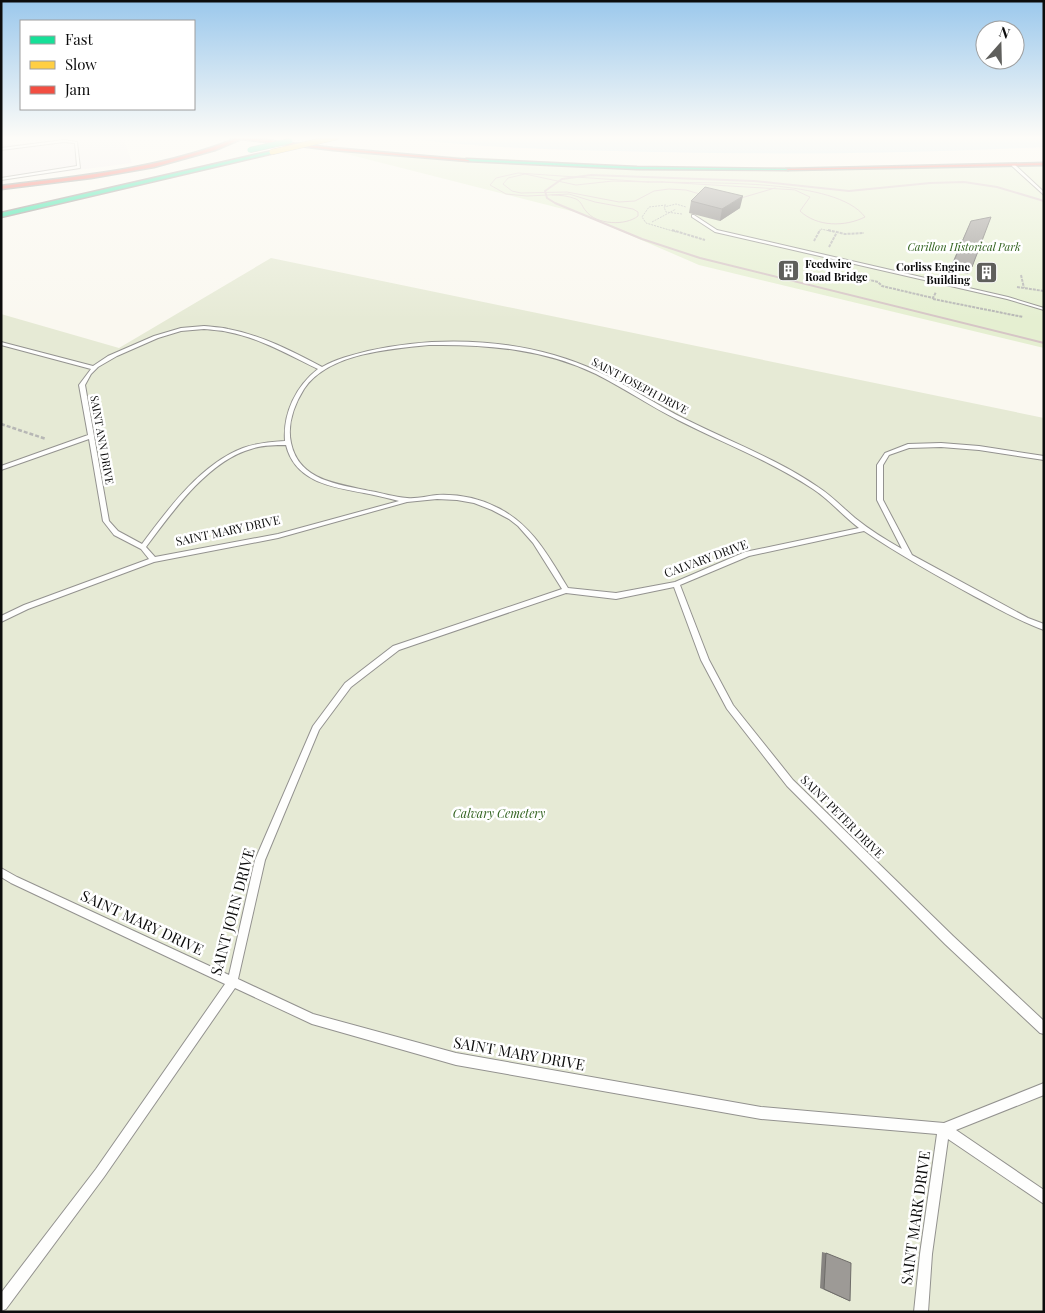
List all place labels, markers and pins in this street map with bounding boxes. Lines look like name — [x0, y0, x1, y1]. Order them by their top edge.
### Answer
place label: Feedwire Road Bridge — [805, 256, 868, 284]
building icon: Feedwire Road Bridge — [777, 258, 801, 282]
place label: Corliss Engine Building — [896, 259, 971, 287]
building icon: Corliss Engine Building — [974, 261, 998, 285]

